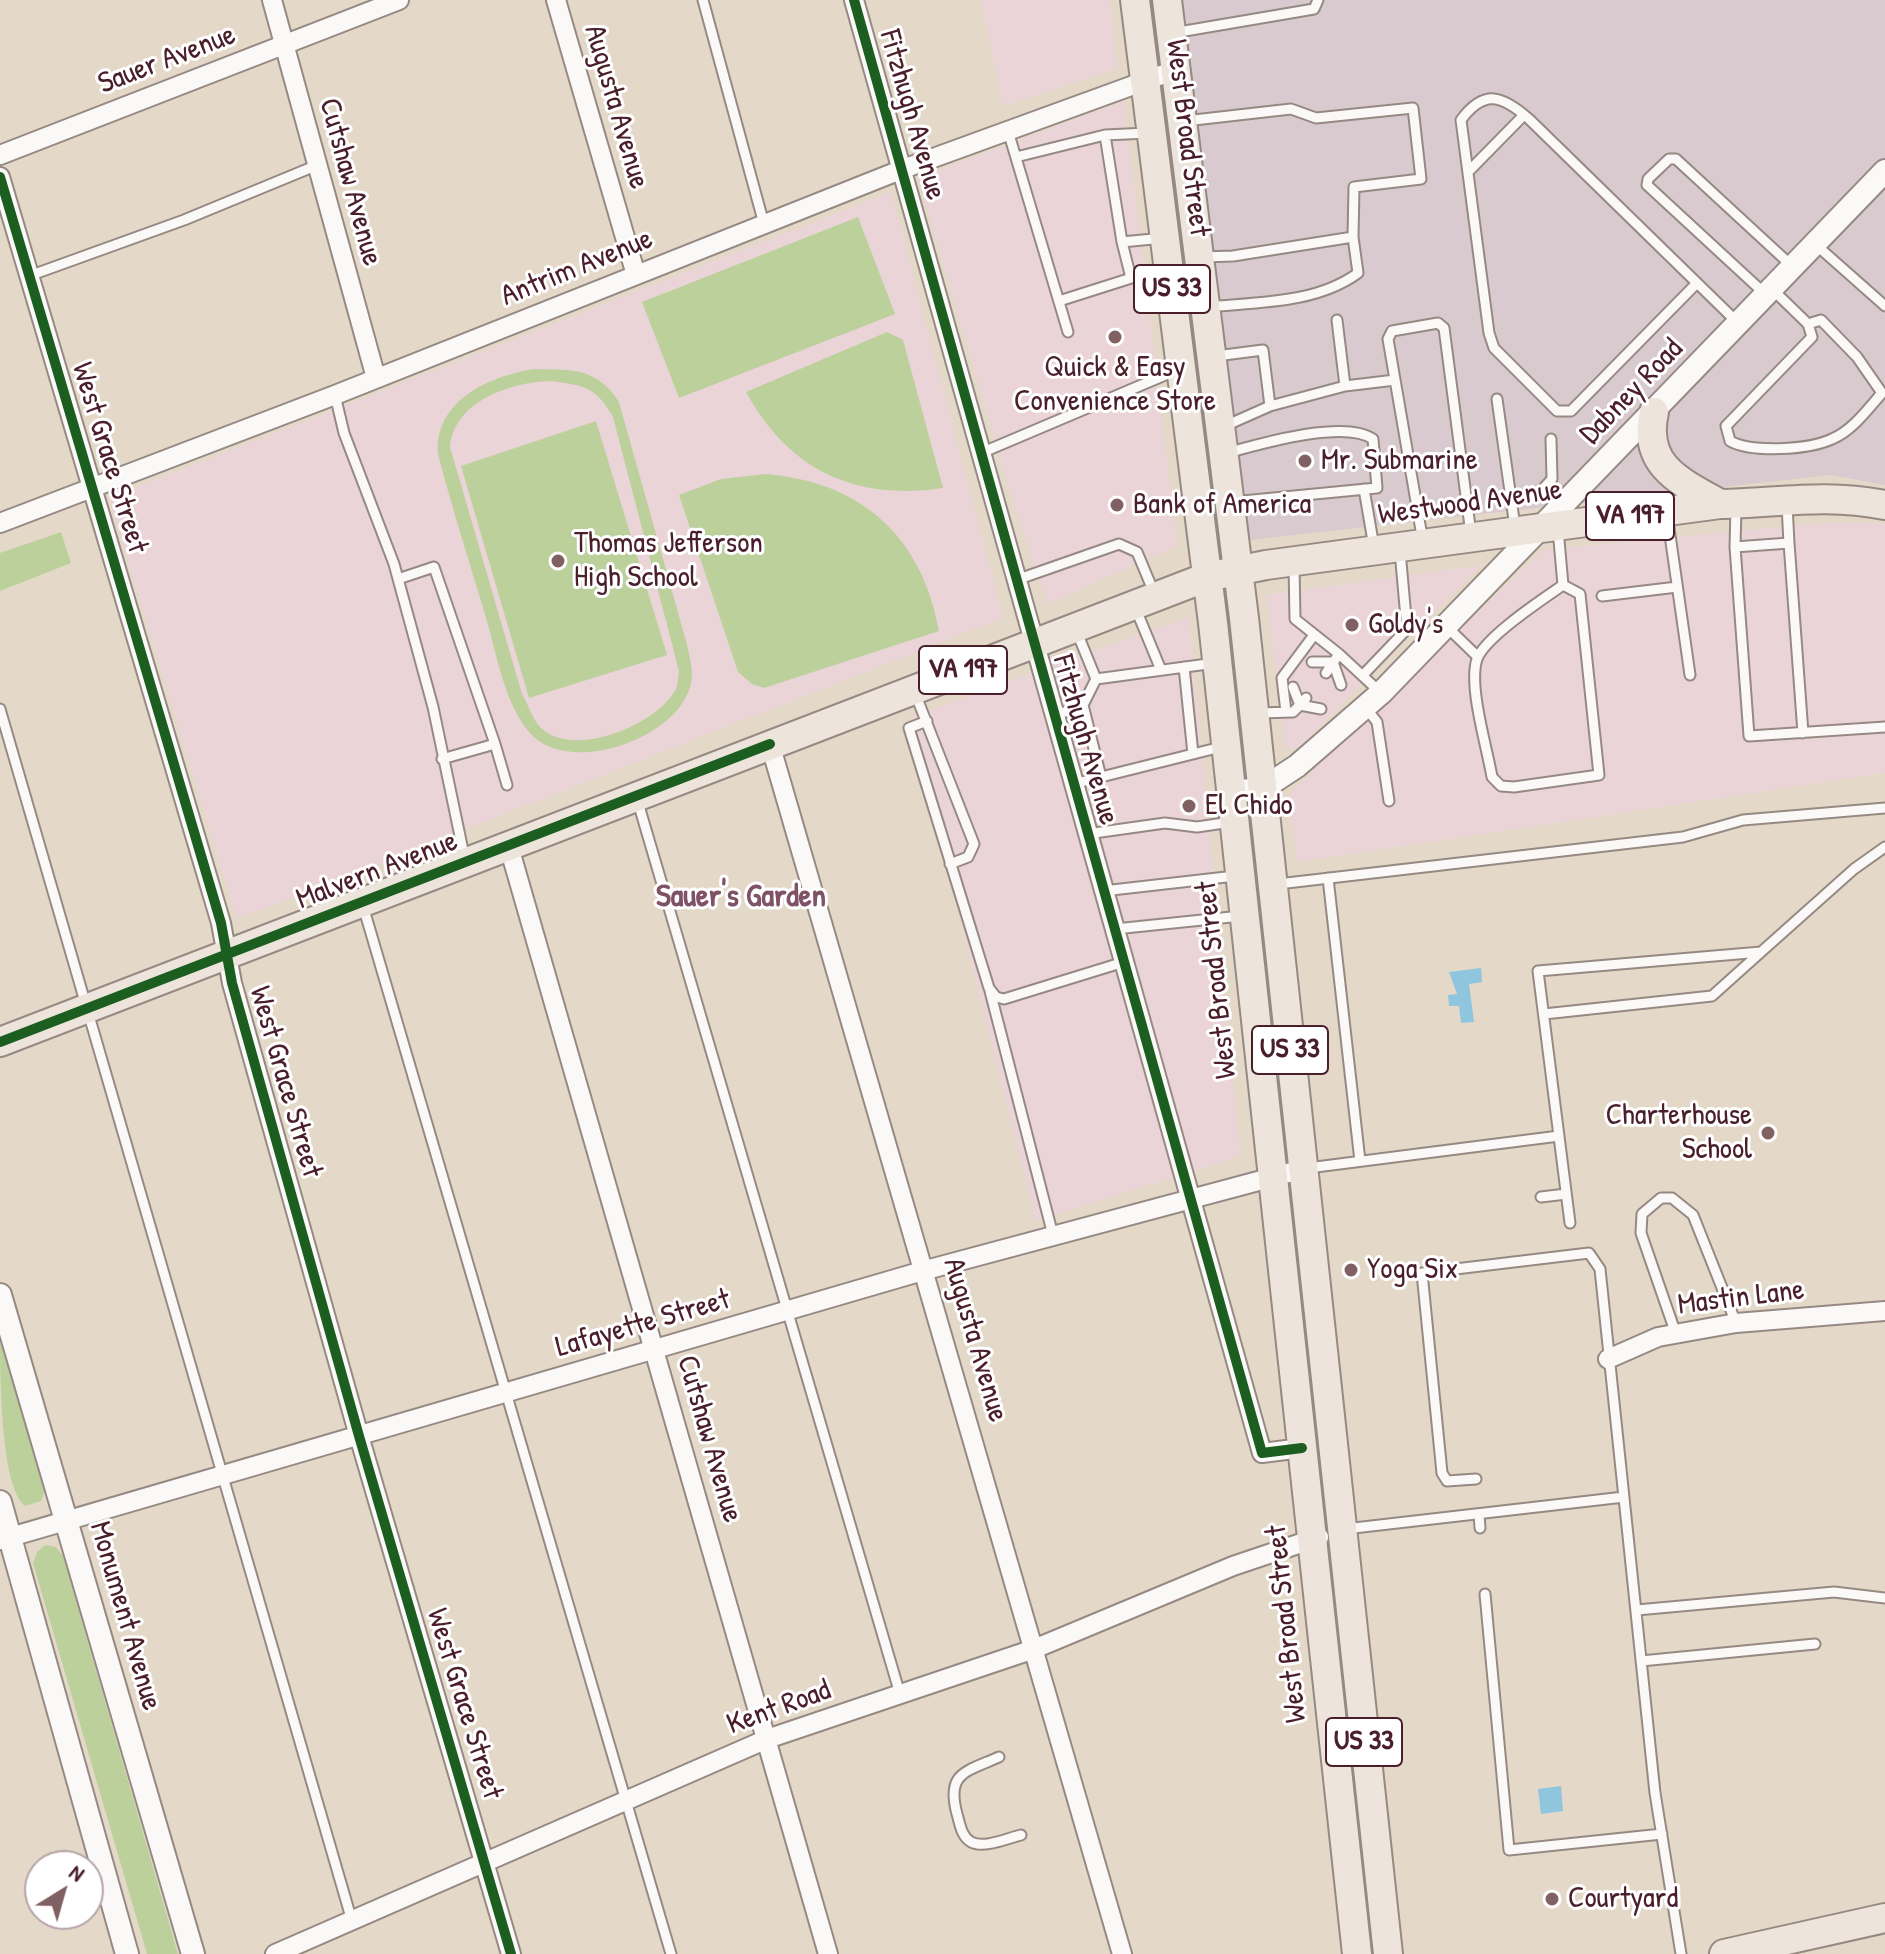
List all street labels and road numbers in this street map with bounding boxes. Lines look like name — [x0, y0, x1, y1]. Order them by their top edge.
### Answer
street label: Sauer Avenue — [93, 17, 241, 103]
street label: Augusta Avenue — [575, 21, 657, 193]
street label: Fitzhugh Avenue — [871, 26, 953, 204]
street label: West Broad Street — [1157, 37, 1217, 239]
street label: Cutshaw Avenue — [310, 94, 390, 270]
street label: Antrim Avenue — [496, 221, 658, 315]
road number: US 33 — [1134, 265, 1210, 313]
street label: Dabney Road — [1573, 332, 1691, 452]
street label: West Grace Street — [63, 358, 155, 558]
street label: Westwood Avenue — [1376, 472, 1564, 534]
road number: VA 197 — [1586, 492, 1674, 540]
road number: VA 197 — [919, 646, 1007, 694]
street label: Fitzhugh Avenue — [1044, 651, 1126, 829]
street label: Malvern Avenue — [291, 824, 463, 918]
street label: West Broad Street — [1189, 880, 1245, 1080]
street label: West Grace Street — [241, 982, 329, 1182]
road number: US 33 — [1252, 1026, 1328, 1074]
street label: Augusta Avenue — [934, 1254, 1016, 1426]
street label: Mastin Lane — [1676, 1272, 1806, 1324]
street label: Lafayette Street — [552, 1282, 734, 1366]
street label: Cutshaw Avenue — [668, 1352, 750, 1526]
street label: Monument Avenue — [81, 1517, 169, 1715]
street label: West Broad Street — [1259, 1524, 1315, 1724]
street label: West Grace Street — [418, 1604, 510, 1804]
street label: Kent Road — [722, 1673, 836, 1743]
road number: US 33 — [1326, 1718, 1402, 1766]

